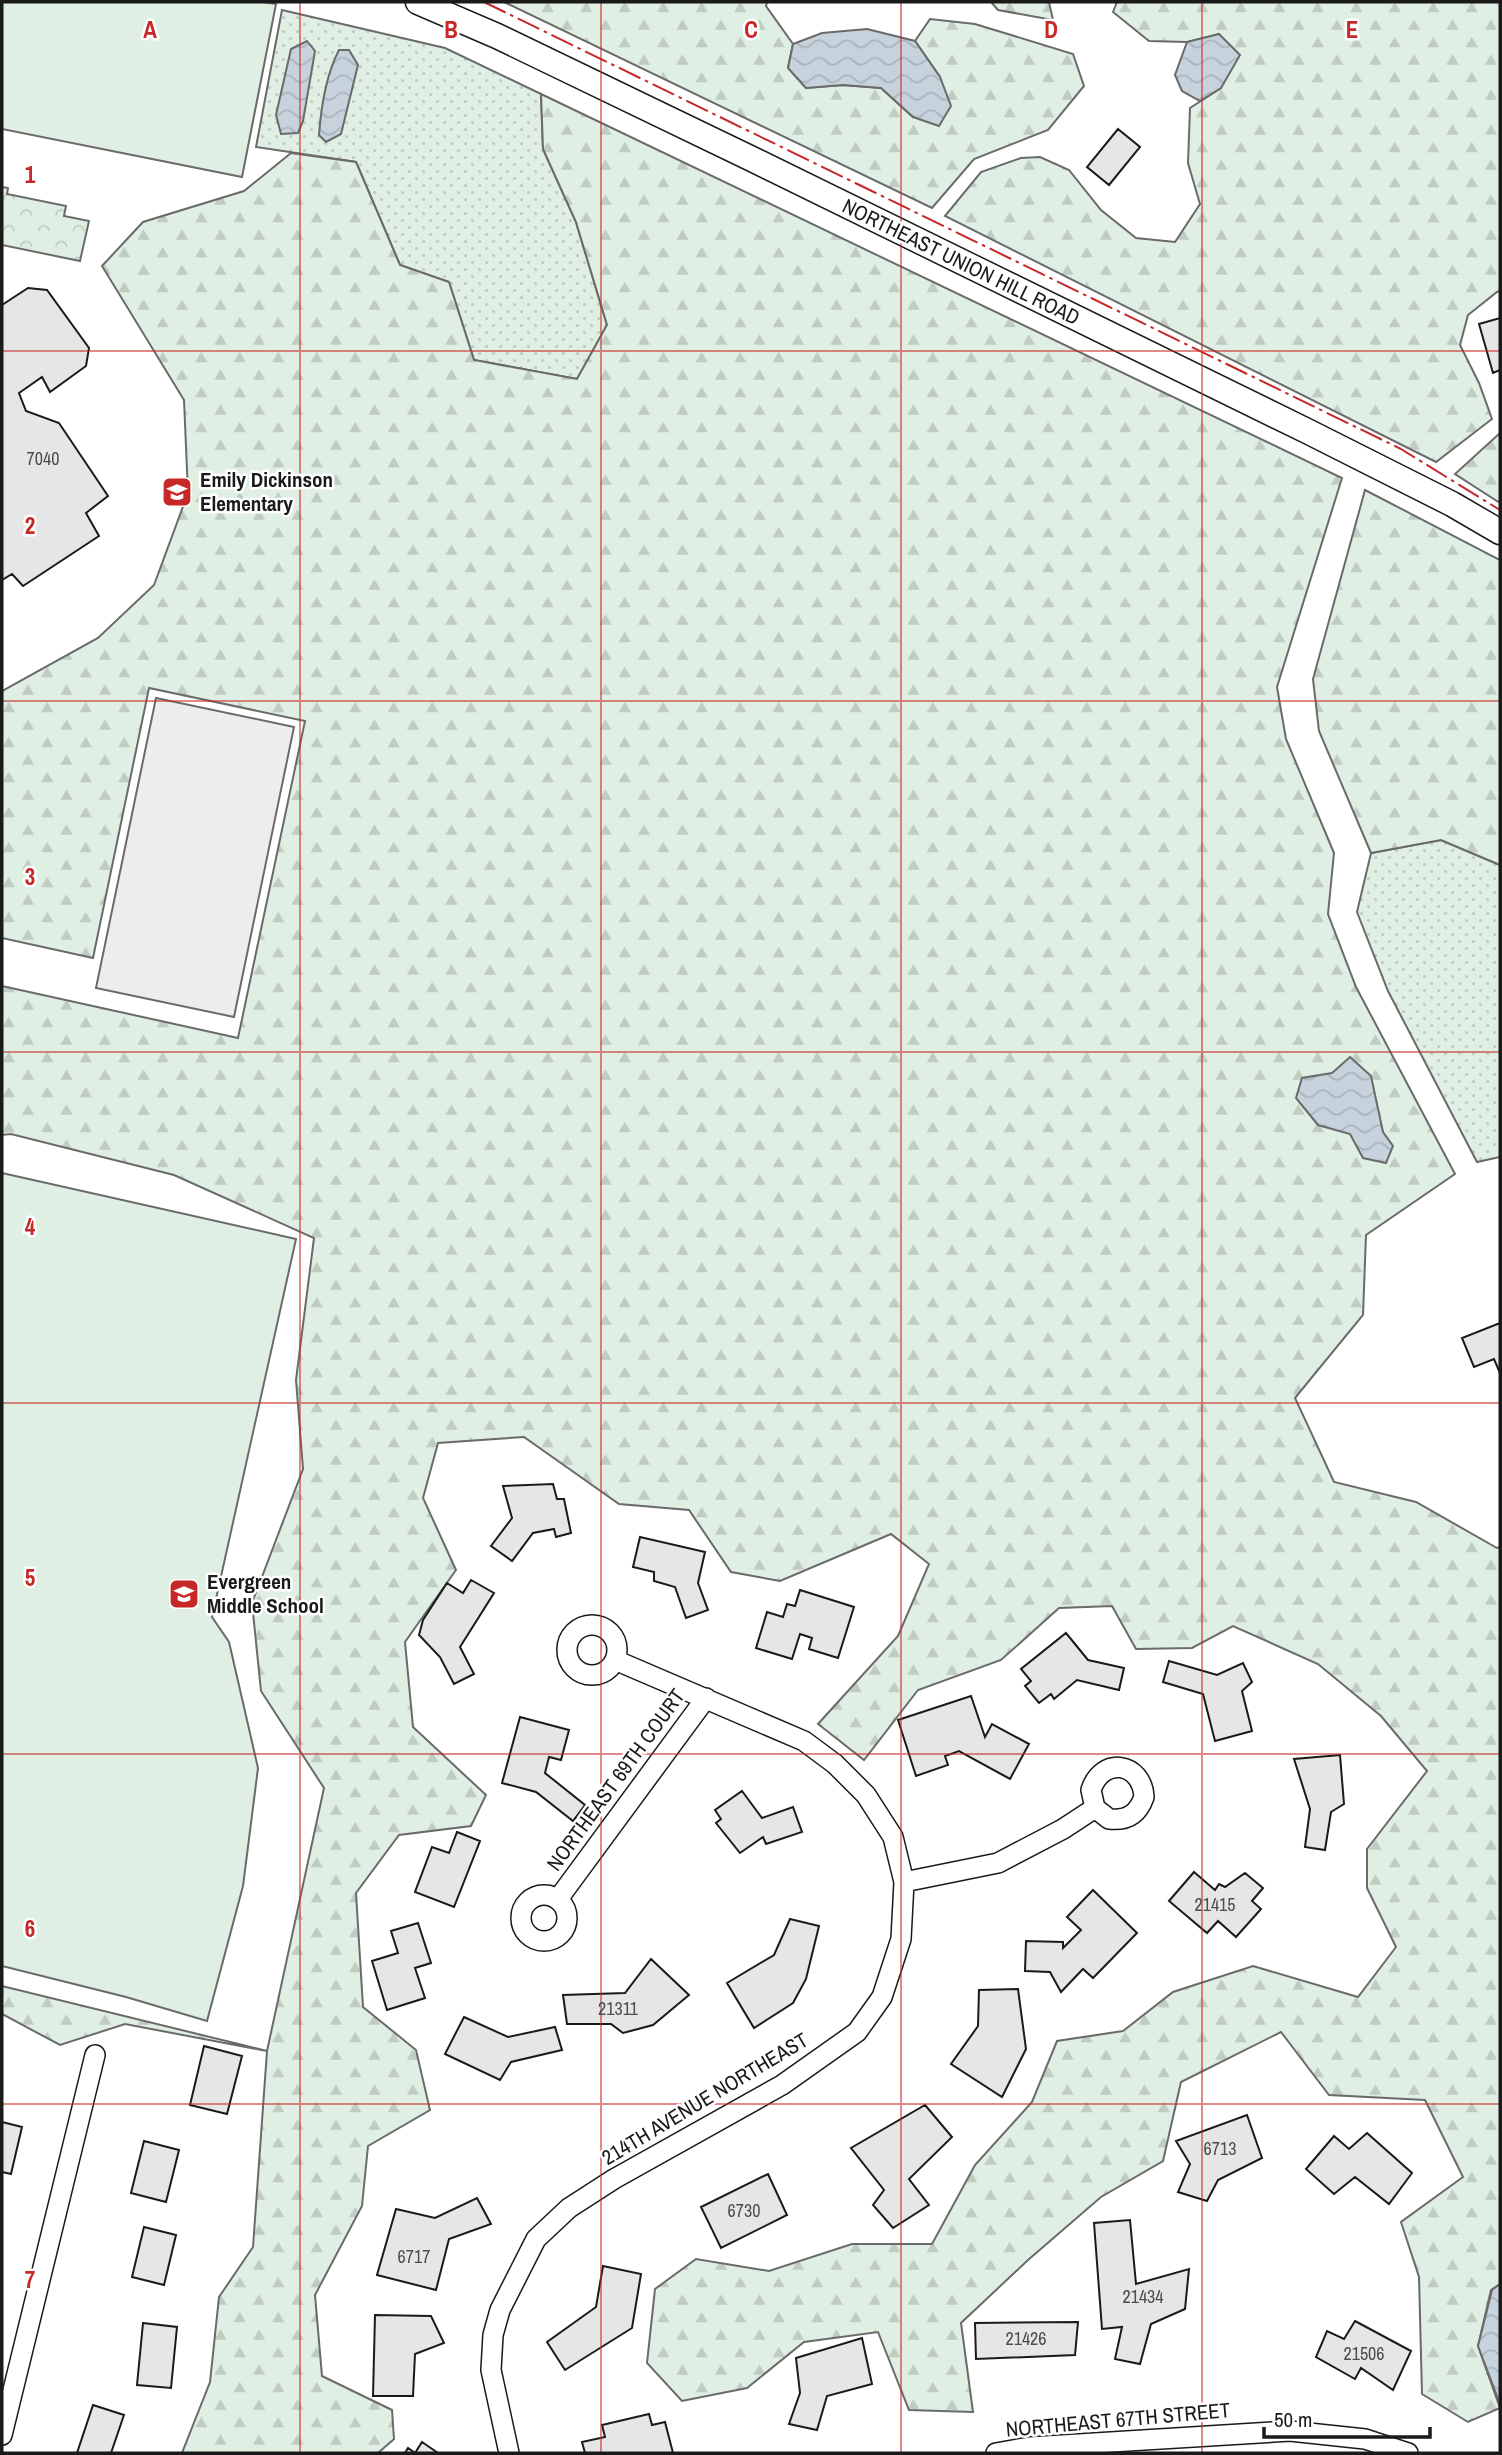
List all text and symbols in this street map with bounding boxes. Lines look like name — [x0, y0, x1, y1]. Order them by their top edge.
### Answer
text: A — [143, 14, 157, 45]
text: B — [444, 14, 458, 45]
text: C — [744, 14, 758, 45]
text: D — [1044, 14, 1058, 45]
text: E — [1346, 14, 1358, 45]
text: 1 — [25, 159, 36, 190]
street label: NORTHEAST UNION HILL ROAD — [838, 191, 1085, 332]
house number: 7040 — [27, 446, 59, 471]
place label: Emily Dickinson Elementary — [200, 465, 333, 518]
school or university icon: Emily Dickinson Elementary — [160, 475, 194, 509]
text: 2 — [25, 510, 35, 541]
text: 3 — [25, 861, 35, 892]
text: 4 — [25, 1211, 36, 1242]
text: 5 — [25, 1562, 35, 1593]
place label: Evergreen Middle School — [207, 1567, 324, 1620]
school or university icon: Evergreen Middle School — [167, 1577, 201, 1611]
street label: NORTHEAST 69TH COURT — [540, 1683, 692, 1877]
house number: 21415 — [1194, 1892, 1236, 1917]
text: 6 — [25, 1913, 35, 1944]
house number: 21311 — [598, 1996, 639, 2021]
street label: 214TH AVENUE NORTHEAST — [596, 2025, 814, 2172]
house number: 6713 — [1204, 2136, 1236, 2161]
house number: 6730 — [728, 2198, 760, 2223]
house number: 6717 — [398, 2244, 430, 2269]
text: 7 — [25, 2264, 35, 2295]
house number: 21434 — [1122, 2284, 1164, 2309]
house number: 21426 — [1005, 2326, 1047, 2351]
house number: 21506 — [1343, 2341, 1385, 2366]
street label: NORTHEAST 67TH STREET — [1005, 2395, 1232, 2444]
scale bar — [1264, 2396, 1430, 2440]
text: 50 m — [1274, 2405, 1312, 2434]

